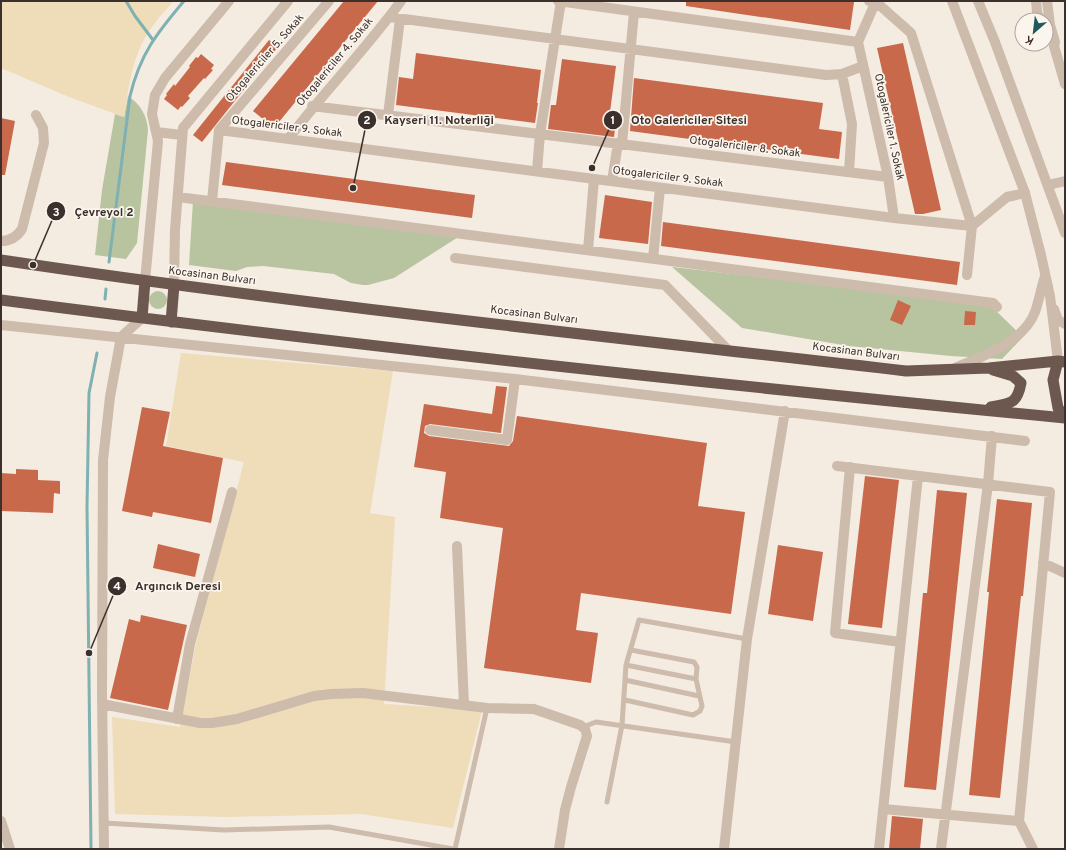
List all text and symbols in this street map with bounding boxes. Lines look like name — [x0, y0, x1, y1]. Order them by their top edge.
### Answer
street label: Otogalericiler 5. Sokak — [223, 11, 307, 105]
north arrow — [1014, 12, 1054, 52]
street label: Otogalericiler 4. Sokak — [294, 14, 376, 109]
text: K — [1023, 32, 1037, 48]
street label: Otogalericiler 1. Sokak — [871, 72, 907, 182]
callout: Kayseri 11. Noterliği — [357, 108, 502, 132]
callout: Oto Galericiler Sitesi — [603, 108, 755, 132]
street label: Otogalericiler 9. Sokak — [231, 113, 343, 141]
text: 2 — [363, 113, 371, 129]
text: Kayseri 11. Noterliği — [384, 113, 494, 129]
text: 1 — [611, 113, 615, 129]
text: Oto Galericiler Sitesi — [631, 113, 747, 129]
street label: Otogalericiler 8. Sokak — [689, 133, 802, 161]
street label: Otogalericiler 9. Sokak — [612, 163, 724, 191]
callout: Çevreyol 2 — [46, 199, 141, 223]
text: 3 — [52, 205, 60, 221]
text: Çevreyol 2 — [74, 205, 134, 221]
street label: Kocasinan Bulvarı — [167, 264, 257, 288]
street label: Kocasinan Bulvarı — [489, 303, 579, 327]
street label: Kocasinan Bulvarı — [811, 340, 901, 364]
callout: Argıncık Deresi — [107, 574, 229, 598]
text: 4 — [113, 579, 121, 595]
text: Argıncık Deresi — [135, 579, 221, 595]

